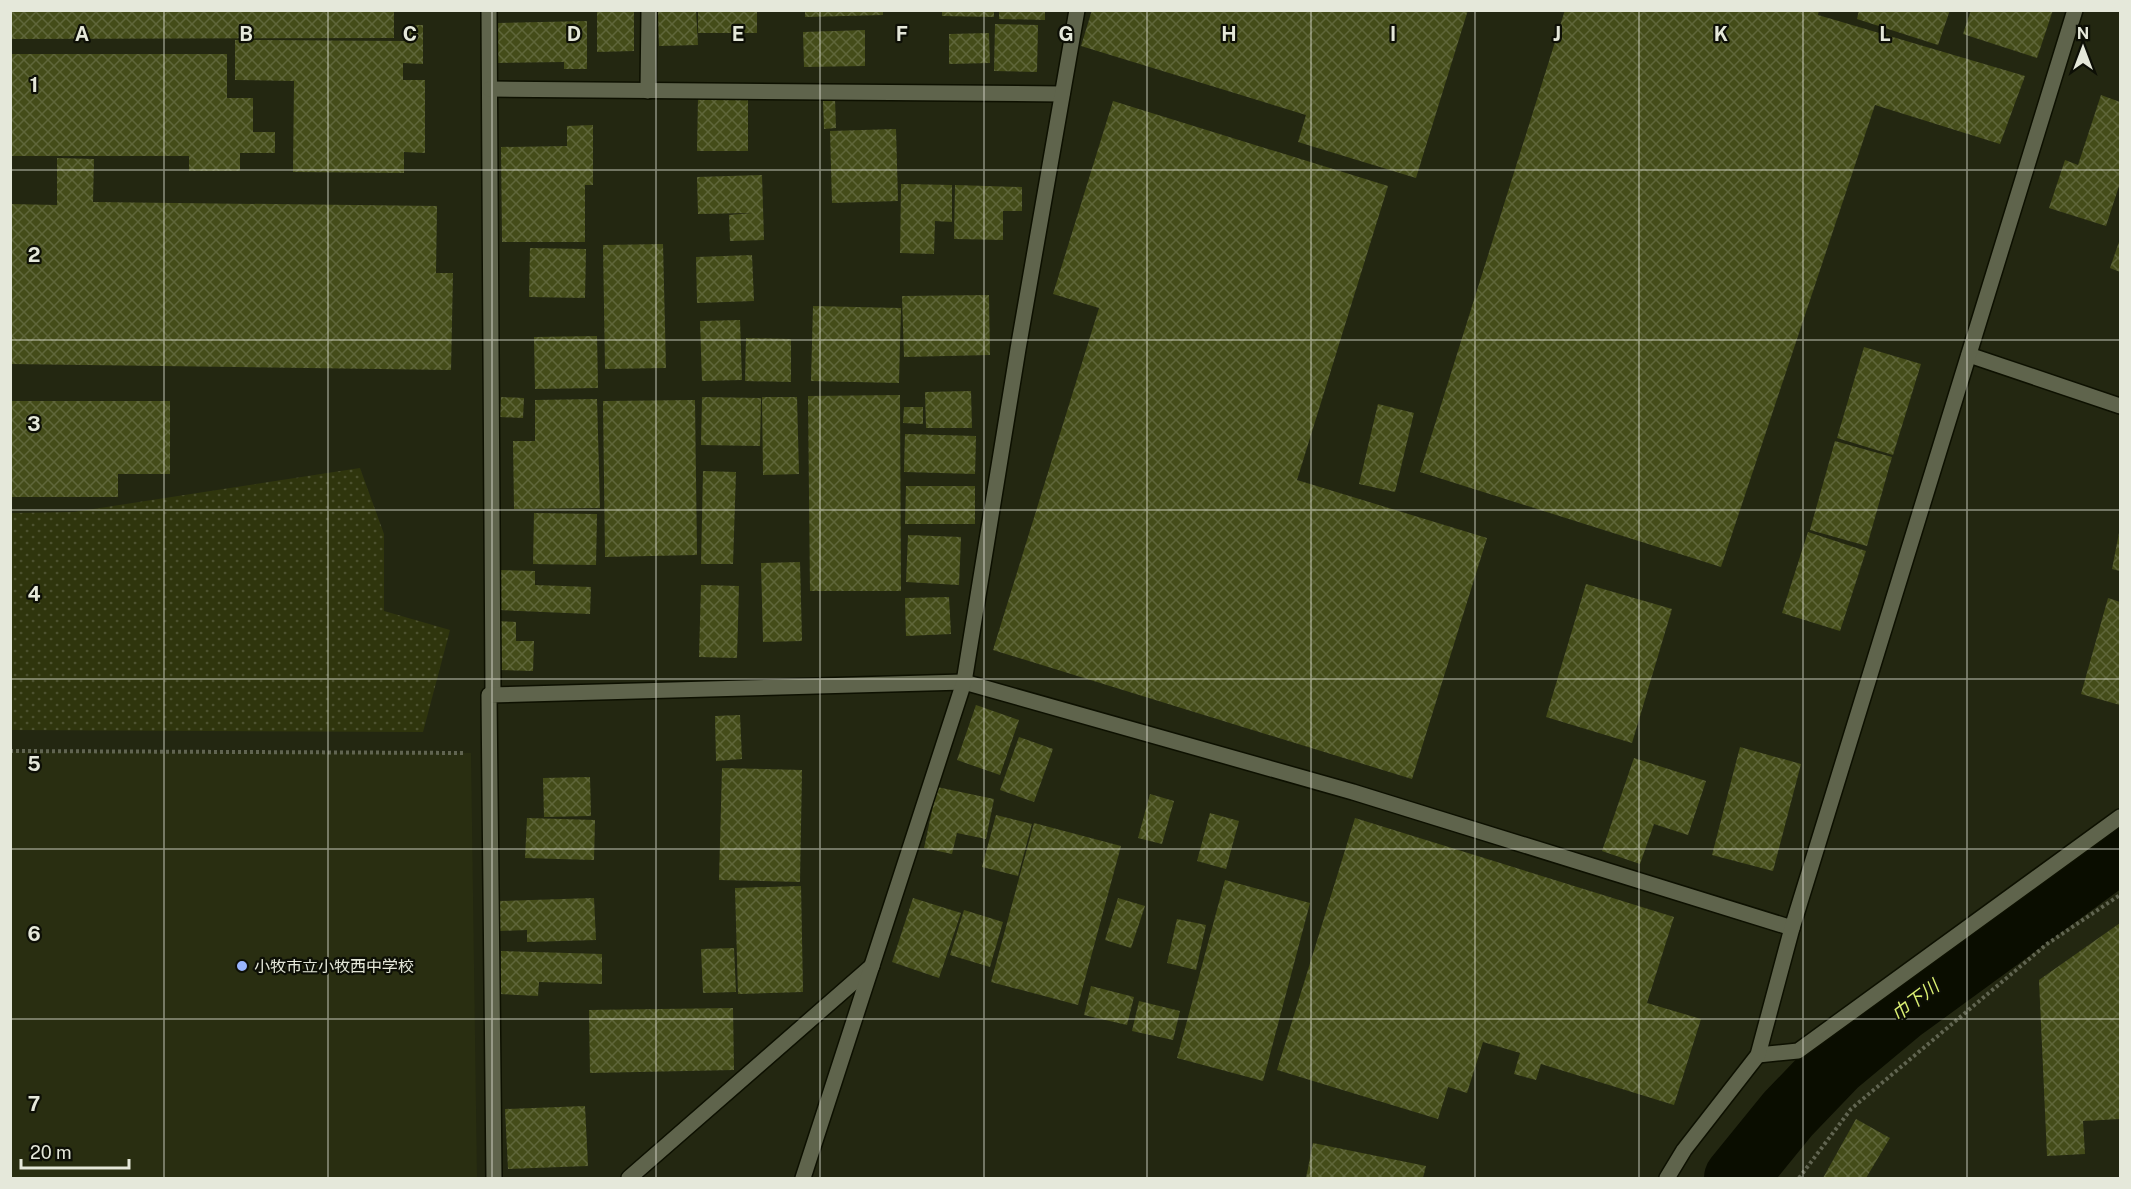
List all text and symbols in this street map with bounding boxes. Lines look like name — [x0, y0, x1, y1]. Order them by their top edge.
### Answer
north arrow — [2053, 18, 2113, 78]
text: A — [75, 22, 89, 46]
text: B — [239, 22, 253, 46]
text: C — [403, 22, 417, 46]
text: D — [567, 22, 581, 46]
text: E — [732, 22, 744, 46]
text: F — [896, 22, 908, 46]
text: G — [1058, 22, 1074, 46]
text: H — [1221, 22, 1237, 46]
text: I — [1390, 22, 1396, 46]
text: J — [1553, 22, 1561, 46]
text: K — [1714, 22, 1728, 46]
text: L — [1879, 22, 1891, 46]
text: N — [2077, 24, 2089, 43]
text: 1 — [30, 73, 38, 97]
text: 2 — [28, 243, 40, 267]
text: 3 — [27, 412, 41, 436]
text: 4 — [27, 582, 41, 606]
text: 5 — [27, 752, 41, 776]
text: 6 — [27, 922, 41, 946]
place label: 小牧市立小牧西中学校 — [254, 957, 414, 976]
marker: 小牧市立小牧西中学校 — [235, 959, 249, 973]
water label: 巾下川 — [1887, 974, 1944, 1025]
text: 7 — [28, 1092, 40, 1116]
scale bar — [21, 1132, 129, 1170]
text: 20 m — [30, 1142, 72, 1163]

